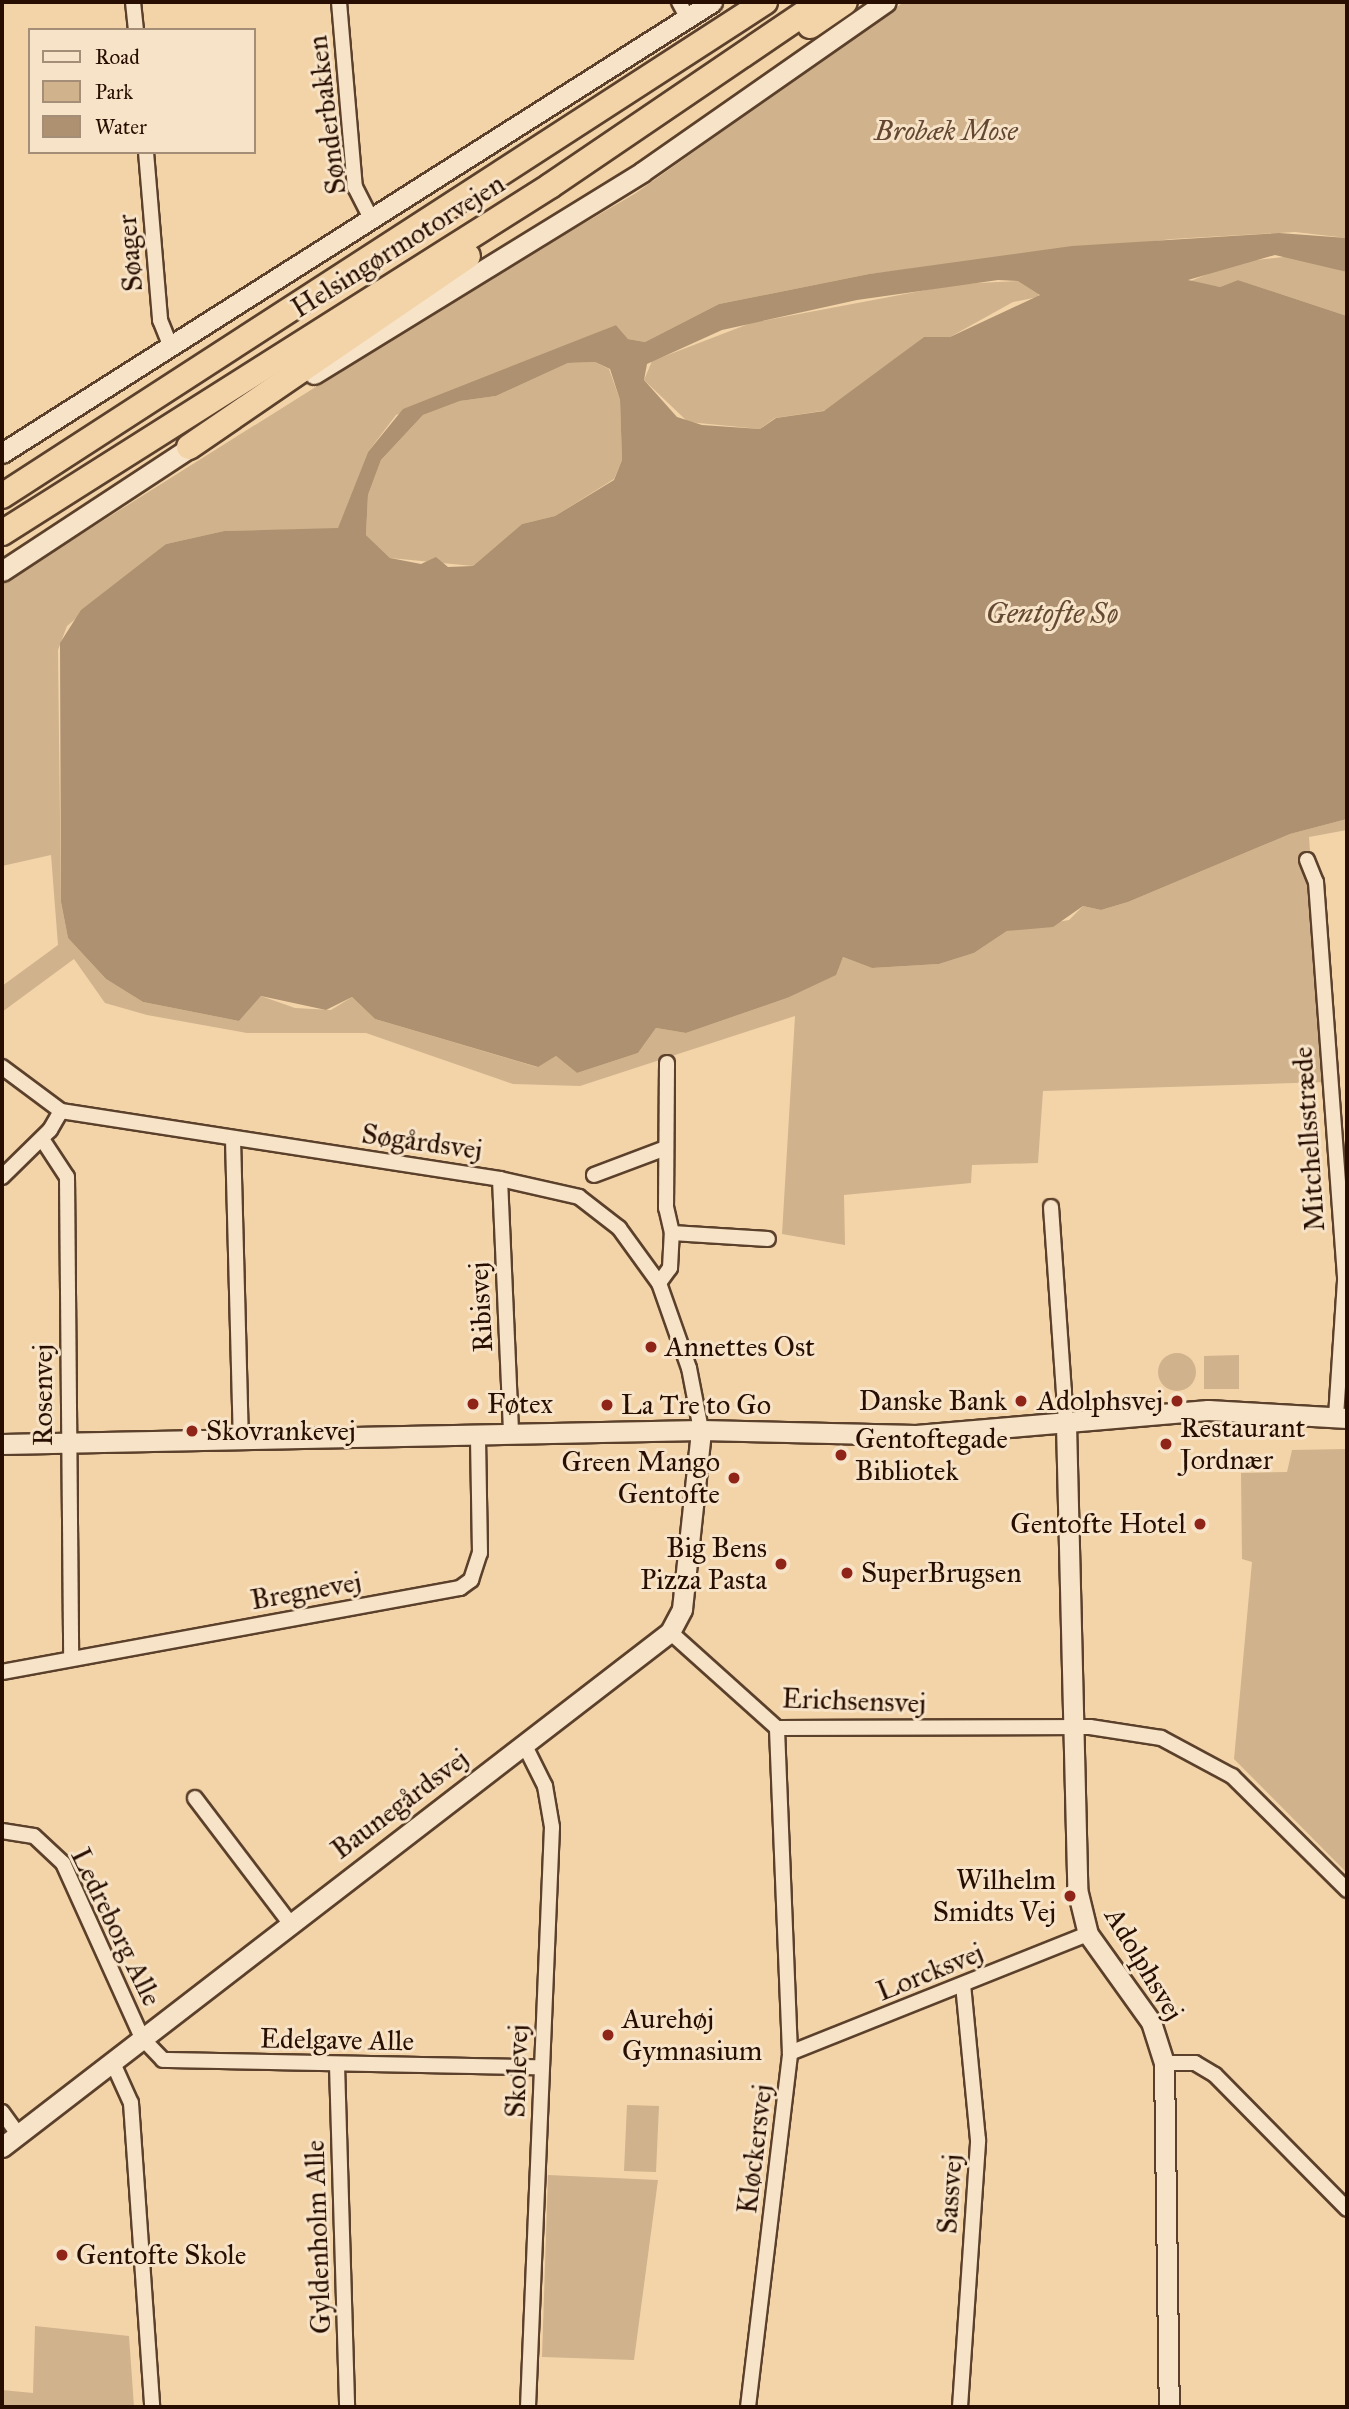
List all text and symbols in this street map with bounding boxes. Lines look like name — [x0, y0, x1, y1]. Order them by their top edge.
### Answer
legend — [28, 28, 256, 154]
street label: Sønderbakken — [301, 34, 353, 196]
text: Road — [95, 44, 140, 70]
text: Park — [95, 79, 133, 105]
text: Water — [95, 114, 147, 140]
park label: Brobæk Mose — [874, 114, 1018, 148]
street label: Helsingørmotorvejen — [285, 167, 511, 325]
street label: Søager — [110, 213, 150, 293]
water label: Gentofte Sø — [986, 595, 1118, 631]
street label: Mitchellsstræde — [1286, 1045, 1332, 1233]
street label: Søgårdsvej — [359, 1117, 485, 1167]
street label: Ribisvej — [462, 1261, 500, 1353]
place label: Annettes Ost — [665, 1330, 815, 1364]
marker: Annettes Ost — [643, 1339, 659, 1355]
street label: Rosenvej — [26, 1344, 60, 1446]
place label: Danske Bank — [859, 1384, 1007, 1418]
place label: Adolphsvej — [1037, 1384, 1163, 1418]
place label: Føtex — [487, 1387, 553, 1421]
place label: La Tre to Go — [621, 1388, 771, 1422]
marker: Danske Bank — [1013, 1393, 1029, 1409]
marker: Adolphsvej — [1169, 1393, 1185, 1409]
marker: Føtex — [465, 1396, 481, 1412]
marker: La Tre to Go — [599, 1397, 615, 1413]
place label: Restaurant Jordnær — [1180, 1411, 1305, 1477]
place label: Skovrankevej — [206, 1414, 356, 1448]
place label: Gentoftegade Bibliotek — [855, 1422, 1008, 1488]
marker: Skovrankevej — [184, 1423, 200, 1439]
marker: Restaurant Jordnær — [1158, 1436, 1174, 1452]
place label: Green Mango Gentofte — [562, 1445, 720, 1511]
marker: Gentoftegade Bibliotek — [833, 1447, 849, 1463]
marker: Green Mango Gentofte — [726, 1470, 742, 1486]
place label: Gentofte Hotel — [1010, 1507, 1186, 1541]
marker: Gentofte Hotel — [1192, 1516, 1208, 1532]
place label: Big Bens Pizza Pasta — [640, 1531, 767, 1597]
marker: Big Bens Pizza Pasta — [773, 1556, 789, 1572]
place label: SuperBrugsen — [861, 1556, 1022, 1590]
street label: Bregnevej — [248, 1565, 364, 1617]
marker: SuperBrugsen — [839, 1565, 855, 1581]
street label: Erichsensvej — [781, 1682, 927, 1720]
street label: Baunegårdsvej — [325, 1741, 475, 1867]
street label: Ledreborg Alle — [63, 1843, 169, 2011]
place label: Wilhelm Smidts Vej — [933, 1863, 1056, 1929]
marker: Wilhelm Smidts Vej — [1062, 1888, 1078, 1904]
street label: Adolphsvej — [1097, 1901, 1191, 2027]
street label: Lorcksvej — [872, 1935, 988, 2009]
place label: Aurehøj Gymnasium — [622, 2002, 762, 2068]
street label: Edelgave Alle — [260, 2022, 414, 2058]
street label: Skolevej — [499, 2024, 535, 2118]
marker: Aurehøj Gymnasium — [600, 2027, 616, 2043]
street label: Kløckersvej — [730, 2082, 780, 2216]
street label: Gyldenholm Alle — [298, 2139, 338, 2335]
street label: Sassvej — [930, 2153, 970, 2235]
place label: Gentofte Skole — [76, 2238, 247, 2272]
marker: Gentofte Skole — [54, 2247, 70, 2263]

